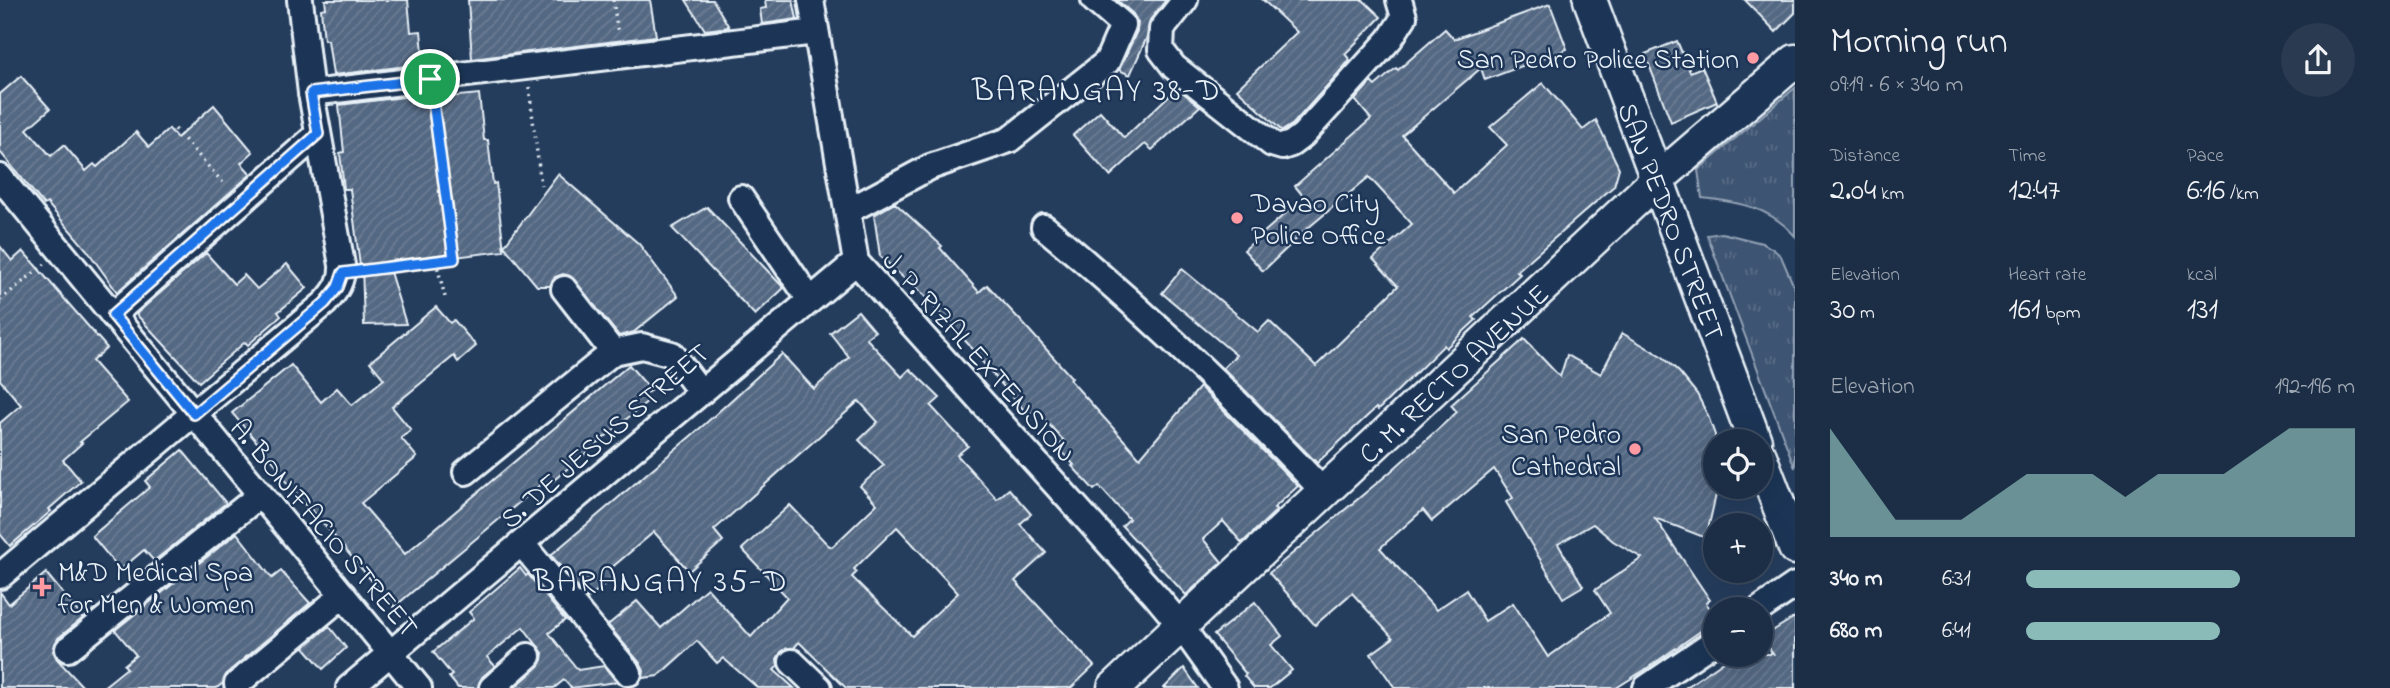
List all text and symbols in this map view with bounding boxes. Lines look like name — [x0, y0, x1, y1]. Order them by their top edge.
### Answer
text: Morning run — [1830, 15, 2008, 71]
button: share — [2281, 23, 2355, 97]
place label: San Pedro Police Station — [1457, 41, 1739, 82]
pin — [400, 49, 460, 109]
marker: San Pedro Police Station — [1745, 50, 1761, 66]
icon: arrive — [411, 60, 449, 98]
district label: BARANGAY 38-D — [971, 69, 1222, 116]
text: 09:19 · 6 × 340 m — [1830, 69, 1963, 102]
street label: SAN PEDRO STREET — [1604, 97, 1733, 347]
text: Distance — [1830, 143, 1900, 170]
text: Time — [2008, 143, 2046, 170]
text: Pace — [2187, 143, 2224, 170]
text: 2.04 — [1830, 170, 1876, 214]
text: 12:47 — [2008, 170, 2060, 214]
text: 6:16 — [2187, 170, 2225, 214]
text: km — [1876, 181, 1904, 208]
text: /km — [2225, 181, 2259, 208]
place label: Davao City Police Office — [1250, 185, 1386, 258]
marker: Davao City Police Office — [1229, 210, 1245, 226]
street label: J. P. RIZAL EXTENSION — [871, 243, 1084, 474]
text: Elevation — [1830, 262, 1900, 289]
text: Heart rate — [2008, 262, 2086, 289]
text: kcal — [2187, 262, 2217, 289]
street label: C. M. RECTO AVENUE — [1351, 276, 1560, 475]
text: 30 — [1830, 289, 1855, 333]
text: 161 — [2008, 289, 2041, 333]
text: 131 — [2187, 289, 2218, 333]
text: m — [1855, 300, 1875, 327]
text: bpm — [2041, 300, 2080, 327]
street label: S. DE JESUS STREET — [492, 335, 720, 540]
text: Elevation — [1830, 371, 1915, 404]
text: 192–196 m — [2275, 371, 2355, 404]
street label: A. BONIFACIO STREET — [218, 411, 426, 648]
place label: San Pedro Cathedral — [1501, 416, 1621, 489]
map controls — [1703, 429, 1773, 667]
button: locate — [1703, 429, 1773, 499]
marker: San Pedro Cathedral — [1627, 441, 1643, 457]
button: + — [1703, 513, 1773, 583]
place label: M&D Medical Spa for Men & Women — [58, 554, 254, 627]
district label: BARANGAY 35-D — [532, 560, 789, 607]
text: 340 m — [1830, 563, 1883, 596]
text: 6:31 — [1942, 563, 1971, 596]
marker: M&D Medical Spa for Men & Women — [32, 577, 52, 597]
button: − — [1703, 597, 1773, 667]
text: 680 m — [1830, 615, 1882, 648]
text: 6:41 — [1942, 615, 1971, 648]

